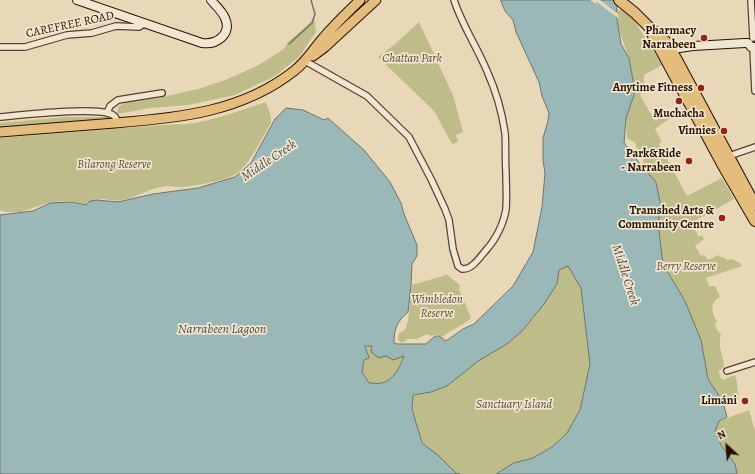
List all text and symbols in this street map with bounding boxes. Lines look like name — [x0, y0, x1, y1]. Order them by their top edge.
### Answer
street label: CAREFREE ROAD — [25, 9, 115, 41]
place label: Pharmacy Narrabeen — [642, 24, 696, 52]
marker: Pharmacy Narrabeen — [699, 33, 709, 43]
park label: Chattan Park — [382, 52, 442, 66]
place label: Anytime Fitness — [613, 81, 693, 95]
marker: Anytime Fitness — [696, 83, 706, 93]
marker: Muchacha — [674, 96, 684, 106]
place label: Muchacha — [653, 107, 705, 121]
place label: Vinnies — [678, 124, 716, 138]
marker: Vinnies — [719, 126, 729, 136]
water label: Middle Creek — [238, 137, 300, 185]
place label: Park&Ride - Narrabeen — [621, 147, 681, 175]
marker: Park&Ride - Narrabeen — [684, 156, 694, 166]
park label: Bilarong Reserve — [77, 158, 151, 172]
place label: Tramshed Arts & Community Centre — [618, 204, 714, 232]
marker: Tramshed Arts & Community Centre — [717, 213, 727, 223]
water label: Middle Creek — [608, 243, 642, 307]
park label: Berry Reserve — [656, 260, 716, 274]
park label: Wimbledon Reserve — [411, 293, 463, 321]
water label: Narrabeen Lagoon — [178, 322, 266, 338]
place label: Limáni — [701, 394, 737, 408]
marker: Limáni — [740, 396, 750, 406]
park label: Sanctuary Island — [476, 398, 552, 412]
north arrow — [707, 426, 747, 466]
text: N — [715, 426, 728, 443]

